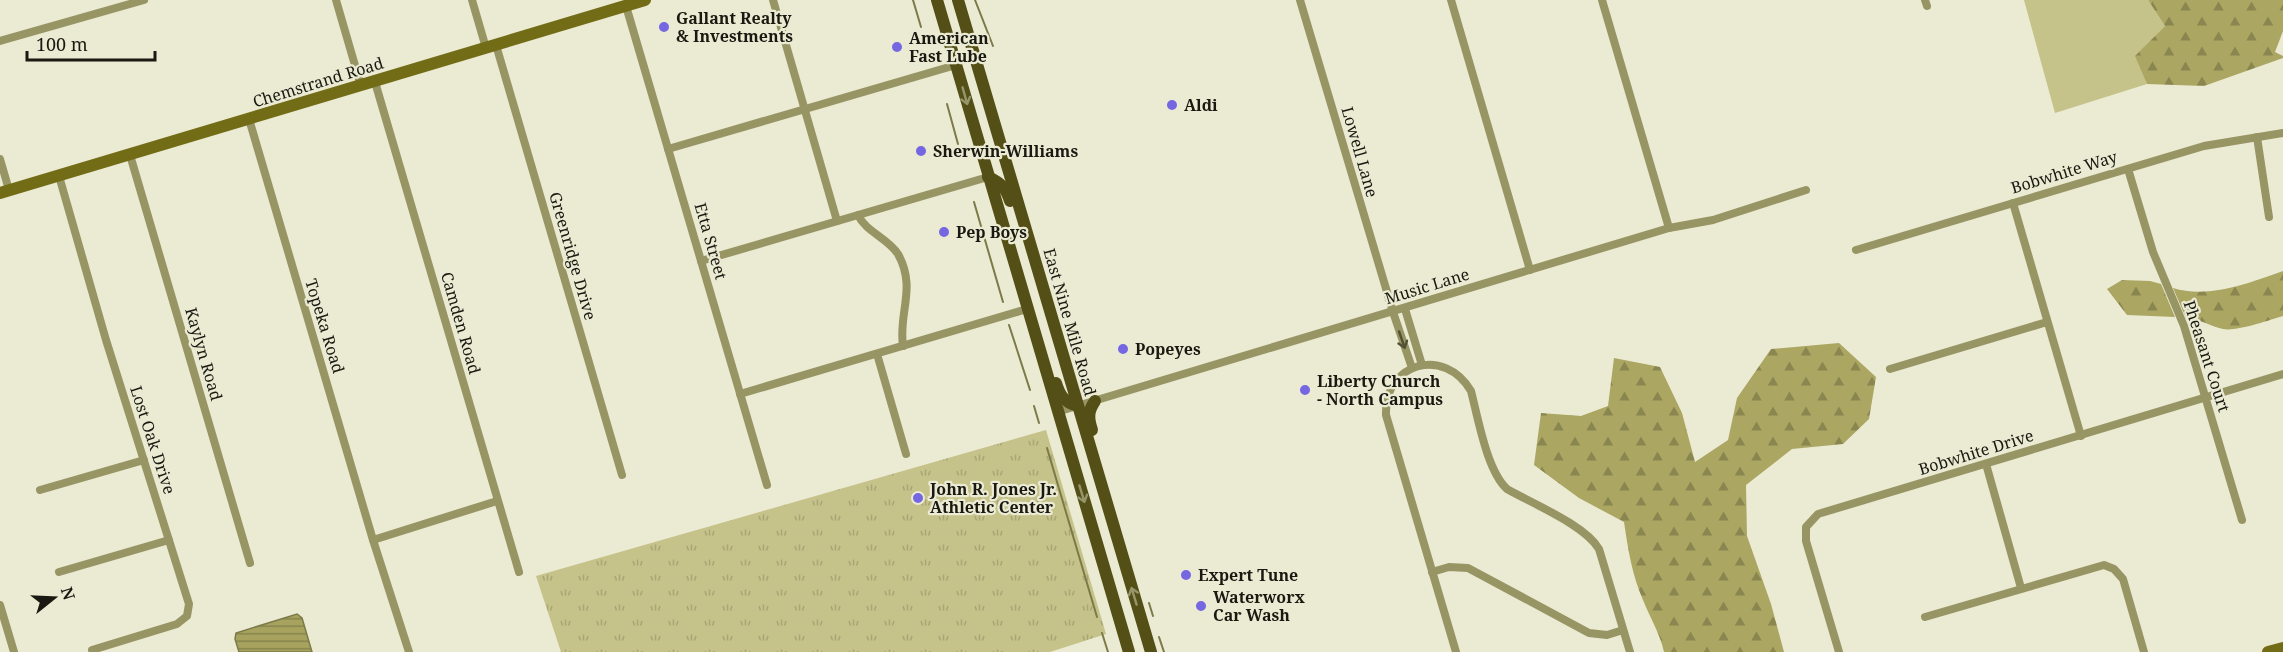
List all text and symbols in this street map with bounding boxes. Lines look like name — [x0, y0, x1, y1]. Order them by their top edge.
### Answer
place label: Gallant Realty & Investments — [676, 7, 793, 47]
marker: Gallant Realty & Investments — [657, 20, 671, 34]
scale bar — [27, 24, 154, 62]
place label: American Fast Lube — [909, 27, 989, 67]
text: 100 m — [36, 32, 88, 56]
marker: American Fast Lube — [890, 40, 904, 54]
street label: Chemstrand Road — [250, 52, 386, 112]
one-way arrow — [960, 87, 971, 106]
place label: Aldi — [1184, 94, 1218, 116]
marker: Aldi — [1165, 98, 1179, 112]
street label: Lowell Lane — [1337, 104, 1383, 200]
place label: Sherwin-Williams — [933, 140, 1078, 162]
marker: Sherwin-Williams — [914, 144, 928, 158]
street label: Bobwhite Way — [2008, 145, 2121, 199]
street label: Greenridge Drive — [544, 189, 602, 323]
street label: Etta Street — [690, 200, 733, 282]
place label: Pep Boys — [956, 221, 1027, 243]
marker: Pep Boys — [937, 225, 951, 239]
street label: East Nine Mile Road — [1038, 246, 1102, 399]
street label: Music Lane — [1382, 263, 1472, 309]
street label: Camden Road — [436, 269, 486, 377]
street label: Topeka Road — [300, 276, 350, 376]
street label: Pheasant Court — [2179, 297, 2236, 415]
street label: Kaylyn Road — [180, 305, 228, 403]
one-way arrow — [1398, 330, 1409, 349]
place label: Popeyes — [1135, 338, 1201, 360]
marker: Popeyes — [1116, 342, 1130, 356]
place label: Liberty Church - North Campus — [1317, 370, 1443, 410]
street label: Lost Oak Drive — [125, 383, 181, 497]
marker: Liberty Church - North Campus — [1298, 383, 1312, 397]
street label: Bobwhite Drive — [1916, 424, 2036, 480]
place label: John R. Jones Jr. Athletic Center — [929, 478, 1057, 518]
one-way arrow — [1077, 484, 1088, 503]
marker: John R. Jones Jr. Athletic Center — [911, 491, 925, 505]
place label: Expert Tune — [1198, 564, 1298, 586]
north arrow — [24, 568, 84, 628]
marker: Expert Tune — [1179, 568, 1193, 582]
text: N — [56, 584, 81, 603]
place label: Waterworx Car Wash — [1213, 586, 1306, 626]
one-way arrow — [1128, 587, 1139, 606]
marker: Waterworx Car Wash — [1194, 599, 1208, 613]

